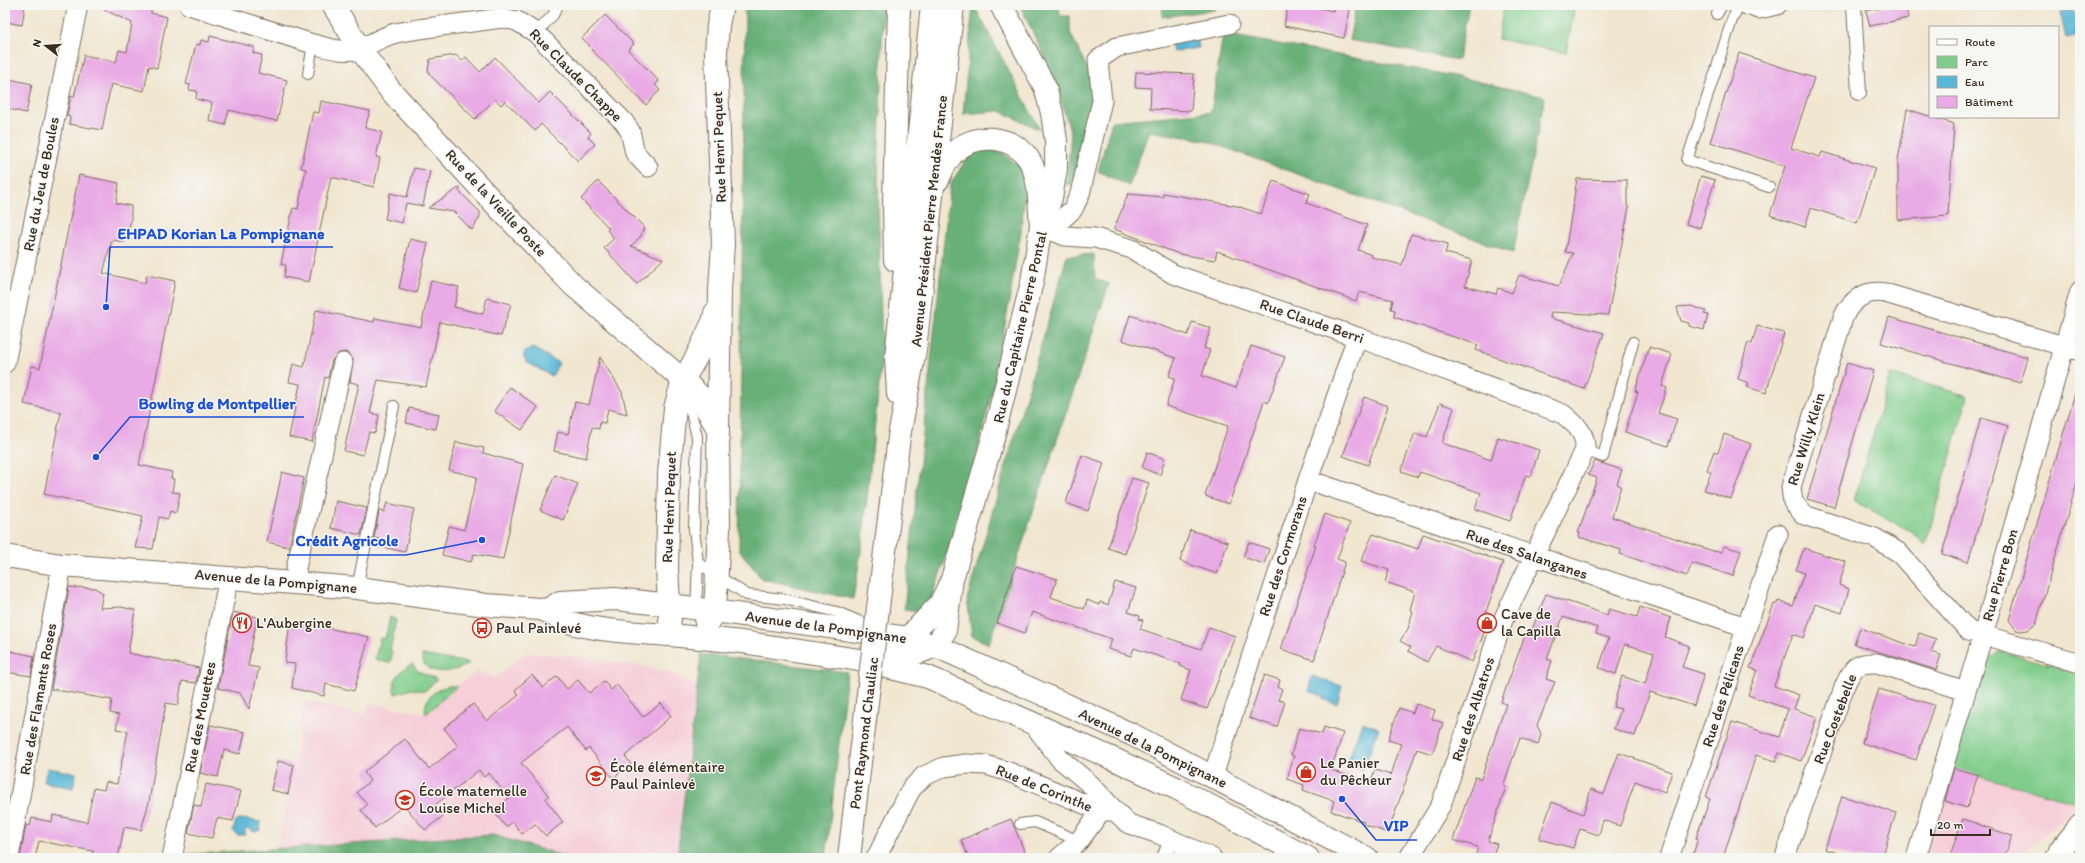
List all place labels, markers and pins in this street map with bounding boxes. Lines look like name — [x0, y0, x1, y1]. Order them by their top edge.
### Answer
callout: EHPAD Korian La Pompignane — [110, 219, 333, 247]
callout: Bowling de Montpellier — [130, 389, 304, 417]
callout: Crédit Agricole — [287, 527, 406, 555]
place label: Cave de la Capilla — [1501, 605, 1561, 640]
restaurant icon: L'Aubergine — [231, 612, 253, 634]
shop icon: Cave de la Capilla — [1476, 612, 1498, 634]
place label: L'Aubergine — [256, 614, 332, 632]
bus stop icon: Paul Painlevé — [471, 617, 493, 639]
place label: Paul Painlevé — [496, 619, 581, 637]
place label: Le Panier du Pêcheur — [1320, 754, 1391, 789]
place label: École élémentaire Paul Painlevé — [610, 758, 725, 793]
shop icon: Le Panier du Pêcheur — [1295, 761, 1317, 783]
school or university icon: École élémentaire Paul Painlevé — [585, 765, 607, 787]
place label: École maternelle Louise Michel — [419, 782, 527, 817]
school or university icon: École maternelle Louise Michel — [394, 789, 416, 811]
callout: VIP — [1376, 812, 1417, 840]

